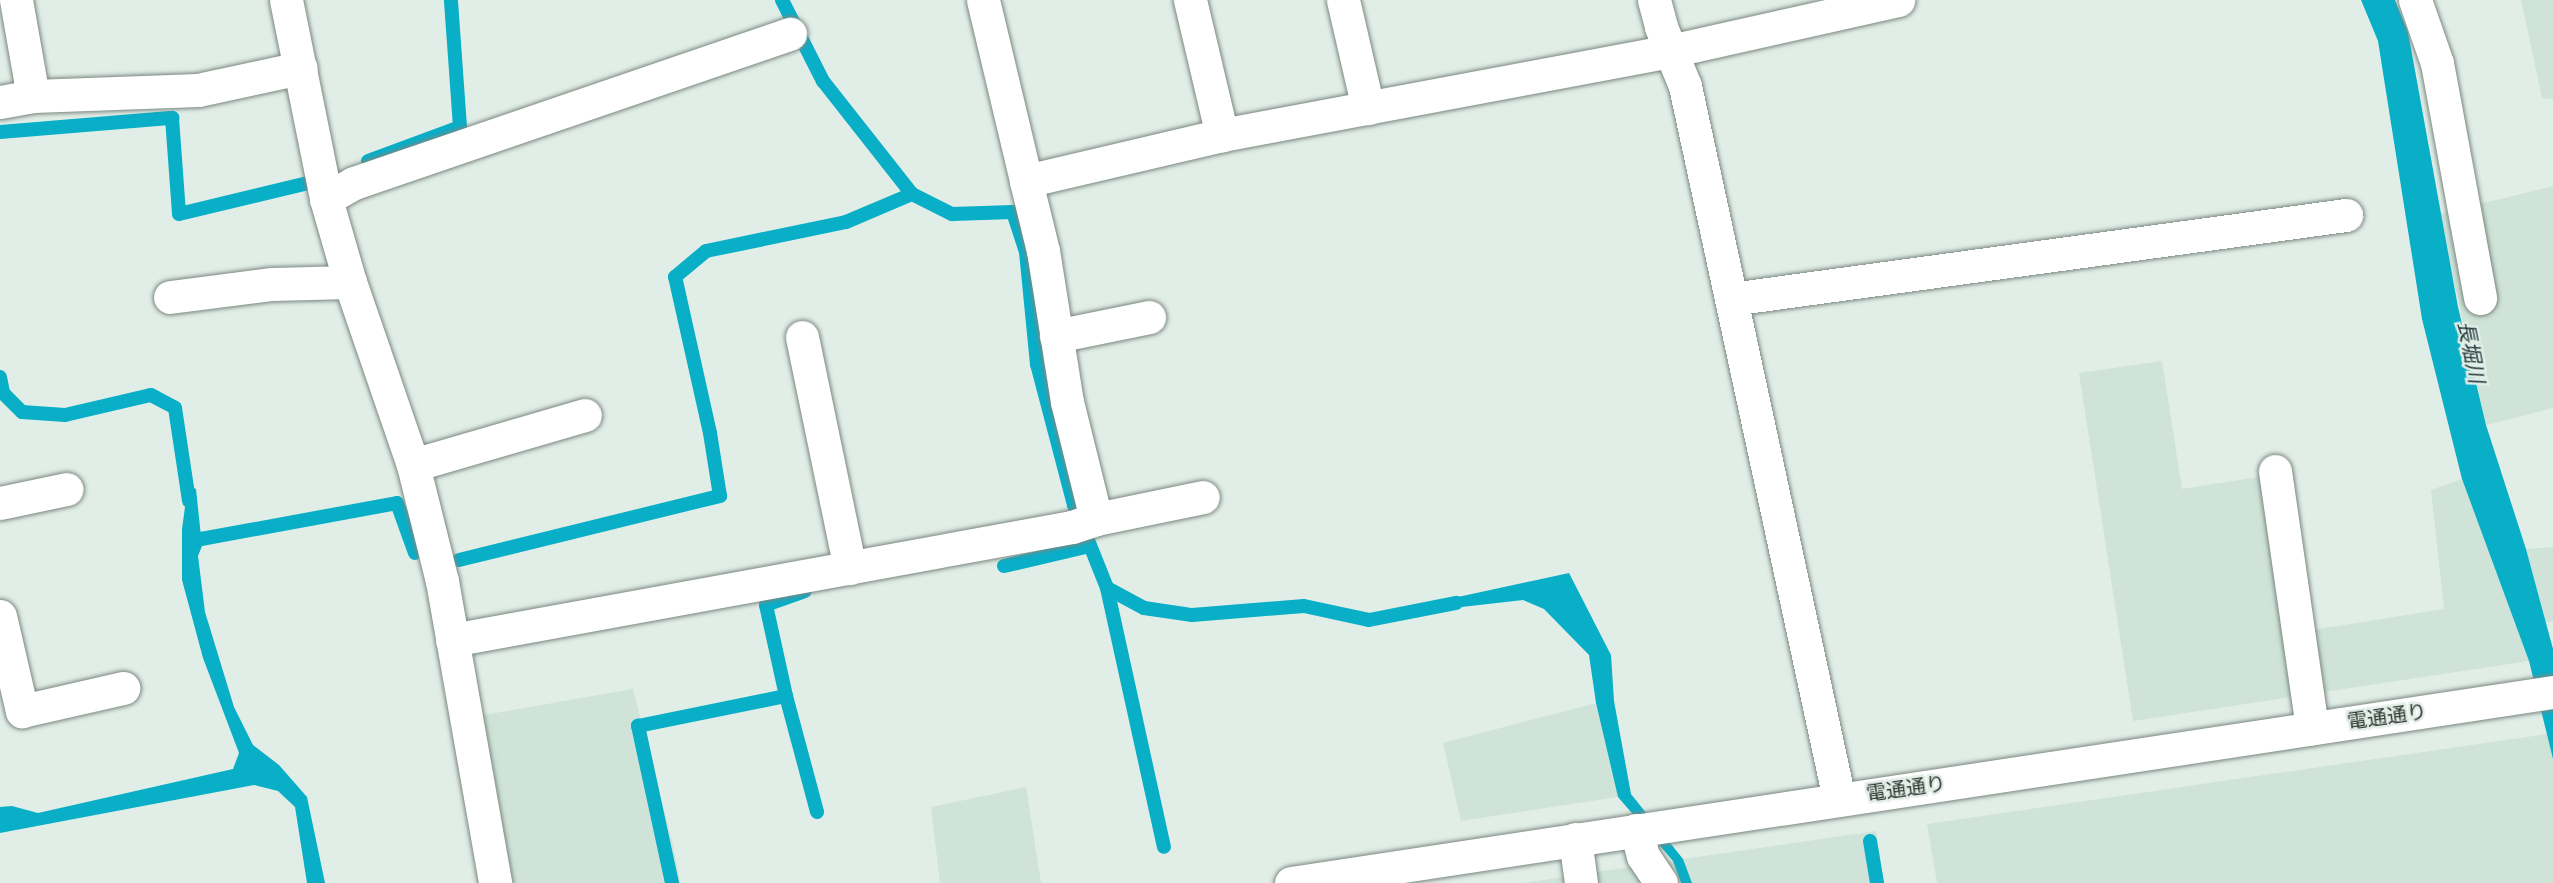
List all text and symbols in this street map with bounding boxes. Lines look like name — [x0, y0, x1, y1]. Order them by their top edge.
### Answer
water label: 長堀川 — [2453, 319, 2489, 385]
street label: 電通通り — [2346, 700, 2428, 734]
street label: 電通通り — [1865, 772, 1947, 806]

